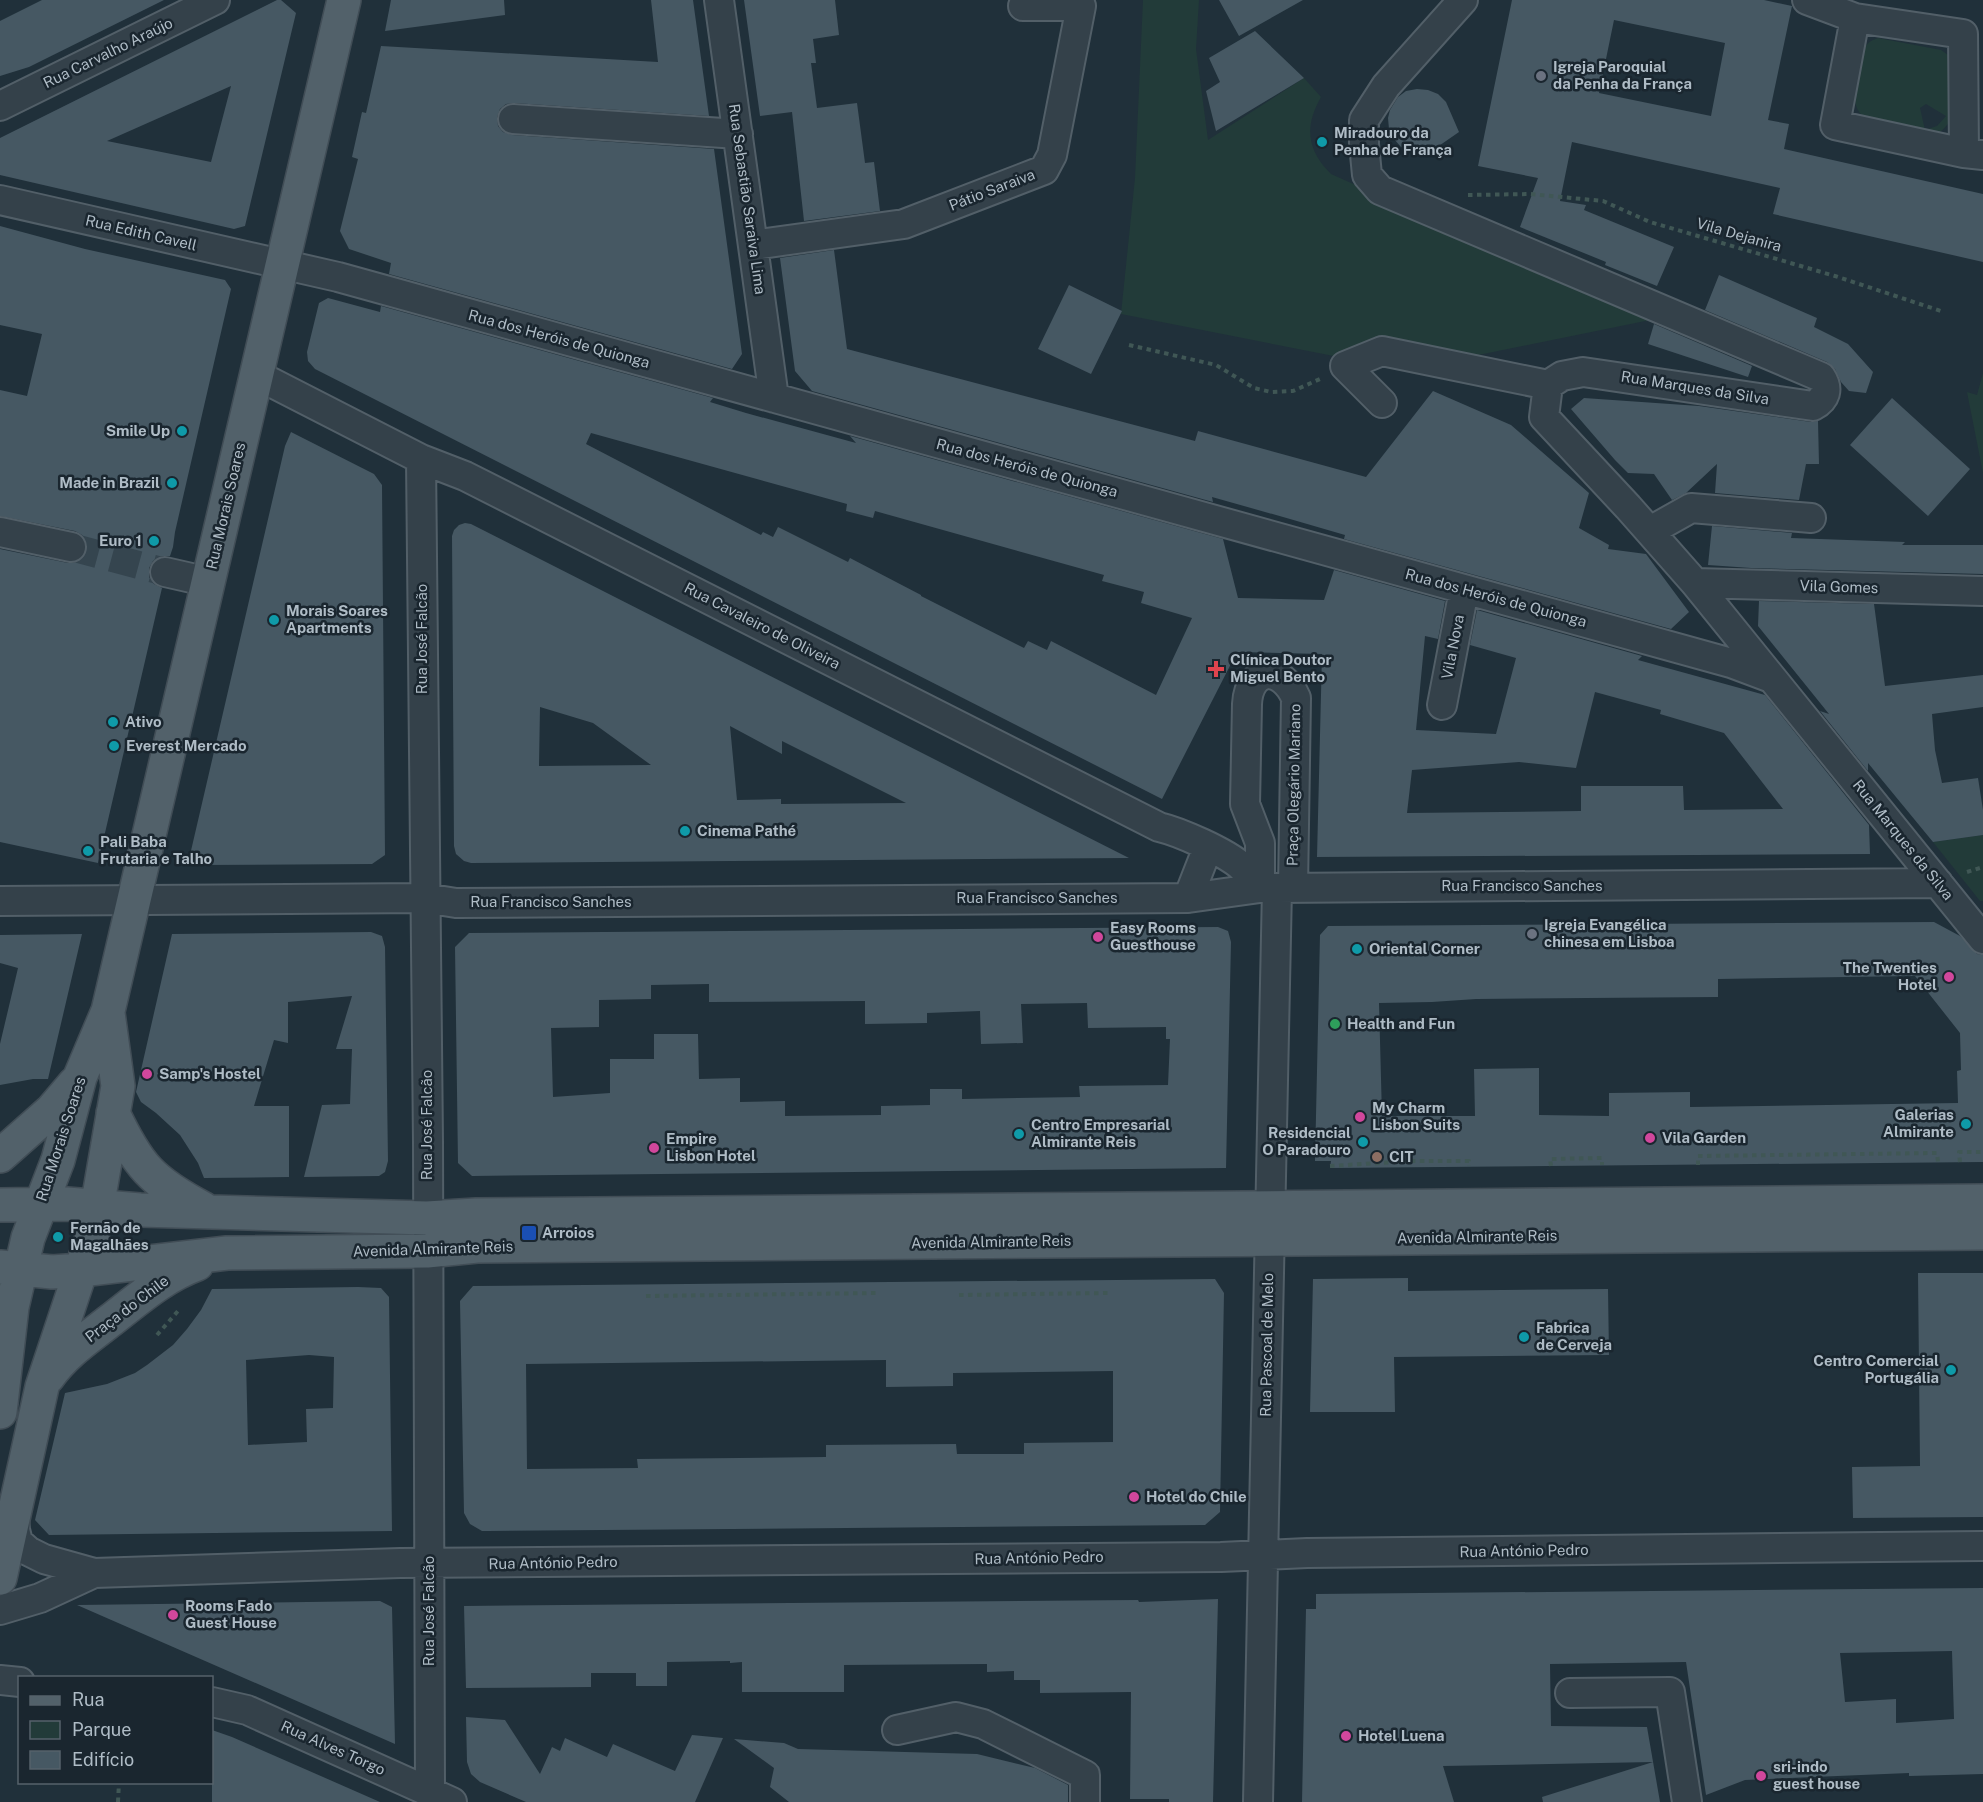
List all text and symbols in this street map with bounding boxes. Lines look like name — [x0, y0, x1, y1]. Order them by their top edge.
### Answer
street label: Rua Carvalho Araújo — [40, 14, 175, 91]
place label: Igreja Paroquial da Penha da França — [1553, 58, 1692, 92]
marker: Igreja Paroquial da Penha da França — [1534, 69, 1548, 83]
street label: Rua Sebastião Saraiva Lima — [726, 102, 769, 295]
place label: Miradouro da Penha de França — [1334, 124, 1452, 158]
marker: Miradouro da Penha de França — [1315, 135, 1329, 149]
street label: Pátio Saraiva — [947, 165, 1037, 214]
street label: Rua Edith Cavell — [84, 211, 198, 254]
street label: Vila Dejanira — [1695, 214, 1784, 255]
street label: Rua dos Heróis de Quionga — [467, 306, 652, 371]
street label: Rua Marques da Silva — [1620, 367, 1770, 408]
place label: Smile Up — [106, 422, 170, 439]
marker: Smile Up — [175, 424, 189, 438]
street label: Rua dos Heróis de Quionga — [935, 435, 1120, 500]
street label: Rua Morais Soares — [203, 441, 248, 571]
place label: Made in Brazil — [59, 474, 160, 491]
marker: Made in Brazil — [165, 476, 179, 490]
place label: Euro 1 — [99, 532, 142, 549]
marker: Euro 1 — [147, 534, 161, 548]
street label: Rua dos Heróis de Quionga — [1404, 565, 1589, 630]
street label: Vila Gomes — [1799, 577, 1879, 596]
street label: Rua Cavaleiro de Oliveira — [682, 579, 843, 672]
street label: Rua José Falcão — [413, 584, 430, 694]
place label: Morais Soares Apartments — [286, 602, 388, 636]
marker: Morais Soares Apartments — [267, 613, 281, 627]
street label: Vila Nova — [1438, 613, 1467, 681]
place label: Clínica Doutor Miguel Bento — [1230, 651, 1332, 685]
marker: Clínica Doutor Miguel Bento — [1207, 660, 1225, 678]
street label: Praça Olegário Mariano — [1284, 704, 1303, 866]
place label: Ativo — [125, 713, 162, 730]
marker: Ativo — [106, 715, 120, 729]
place label: Everest Mercado — [126, 737, 247, 754]
marker: Everest Mercado — [107, 739, 121, 753]
street label: Rua Marques da Silva — [1850, 776, 1957, 903]
place label: Cinema Pathé — [697, 822, 796, 839]
marker: Cinema Pathé — [678, 824, 692, 838]
place label: Pali Baba Frutaria e Talho — [100, 833, 213, 867]
marker: Pali Baba Frutaria e Talho — [81, 844, 95, 858]
street label: Rua Francisco Sanches — [1441, 877, 1603, 894]
street label: Rua Francisco Sanches — [956, 889, 1118, 906]
street label: Rua Francisco Sanches — [470, 893, 632, 910]
place label: Igreja Evangélica chinesa em Lisboa — [1544, 916, 1675, 950]
place label: Easy Rooms Guesthouse — [1110, 919, 1196, 953]
marker: Igreja Evangélica chinesa em Lisboa — [1525, 927, 1539, 941]
marker: Easy Rooms Guesthouse — [1091, 930, 1105, 944]
place label: Oriental Corner — [1369, 940, 1480, 957]
marker: Oriental Corner — [1350, 942, 1364, 956]
place label: The Twenties Hotel — [1843, 959, 1937, 993]
marker: The Twenties Hotel — [1942, 970, 1956, 984]
place label: Health and Fun — [1347, 1015, 1455, 1032]
marker: Health and Fun — [1328, 1017, 1342, 1031]
place label: Samp's Hostel — [159, 1065, 261, 1082]
marker: Samp's Hostel — [140, 1067, 154, 1081]
street label: Rua José Falcão — [418, 1070, 435, 1180]
street label: Rua Morais Soares — [32, 1075, 89, 1203]
place label: My Charm Lisbon Suits — [1372, 1099, 1460, 1133]
place label: Galerias Almirante — [1883, 1106, 1954, 1140]
marker: My Charm Lisbon Suits — [1353, 1110, 1367, 1124]
place label: Centro Empresarial Almirante Reis — [1031, 1116, 1170, 1150]
marker: Galerias Almirante — [1959, 1117, 1973, 1131]
place label: Residencial O Paradouro — [1262, 1124, 1351, 1158]
marker: Centro Empresarial Almirante Reis — [1012, 1127, 1026, 1141]
place label: Vila Garden — [1662, 1129, 1746, 1146]
place label: Empire Lisbon Hotel — [666, 1130, 756, 1164]
marker: Vila Garden — [1643, 1131, 1657, 1145]
marker: Residencial O Paradouro — [1356, 1135, 1370, 1149]
marker: Empire Lisbon Hotel — [647, 1141, 661, 1155]
place label: CIT — [1389, 1148, 1414, 1165]
marker: CIT — [1370, 1150, 1384, 1164]
place label: Fernão de Magalhães — [70, 1219, 149, 1253]
marker: Arroios — [520, 1224, 538, 1242]
place label: Arroios — [542, 1224, 594, 1241]
street label: Avenida Almirante Reis — [1397, 1227, 1557, 1246]
marker: Fernão de Magalhães — [51, 1230, 65, 1244]
street label: Avenida Almirante Reis — [911, 1232, 1071, 1251]
street label: Avenida Almirante Reis — [353, 1237, 513, 1260]
street label: Praça do Chile — [82, 1272, 172, 1345]
street label: Rua Pascoal de Melo — [1257, 1273, 1276, 1417]
place label: Fabrica de Cerveja — [1536, 1319, 1612, 1353]
marker: Fabrica de Cerveja — [1517, 1330, 1531, 1344]
place label: Centro Comercial Portugália — [1813, 1352, 1939, 1386]
marker: Centro Comercial Portugália — [1944, 1363, 1958, 1377]
place label: Hotel do Chile — [1146, 1488, 1247, 1505]
marker: Hotel do Chile — [1127, 1490, 1141, 1504]
street label: Rua António Pedro — [1459, 1541, 1589, 1560]
street label: Rua António Pedro — [974, 1548, 1104, 1567]
street label: Rua António Pedro — [488, 1553, 618, 1572]
street label: Rua José Falcão — [420, 1556, 437, 1666]
place label: Rooms Fado Guest House — [185, 1597, 277, 1631]
marker: Rooms Fado Guest House — [166, 1608, 180, 1622]
legend — [18, 1676, 213, 1784]
text: Rua — [72, 1689, 104, 1710]
street label: Rua Alves Torgo — [279, 1717, 388, 1778]
text: Parque — [72, 1719, 132, 1740]
place label: Hotel Luena — [1358, 1727, 1444, 1744]
marker: Hotel Luena — [1339, 1729, 1353, 1743]
text: Edifício — [72, 1749, 134, 1770]
place label: sri-indo guest house — [1773, 1758, 1860, 1792]
marker: sri-indo guest house — [1754, 1769, 1768, 1783]

